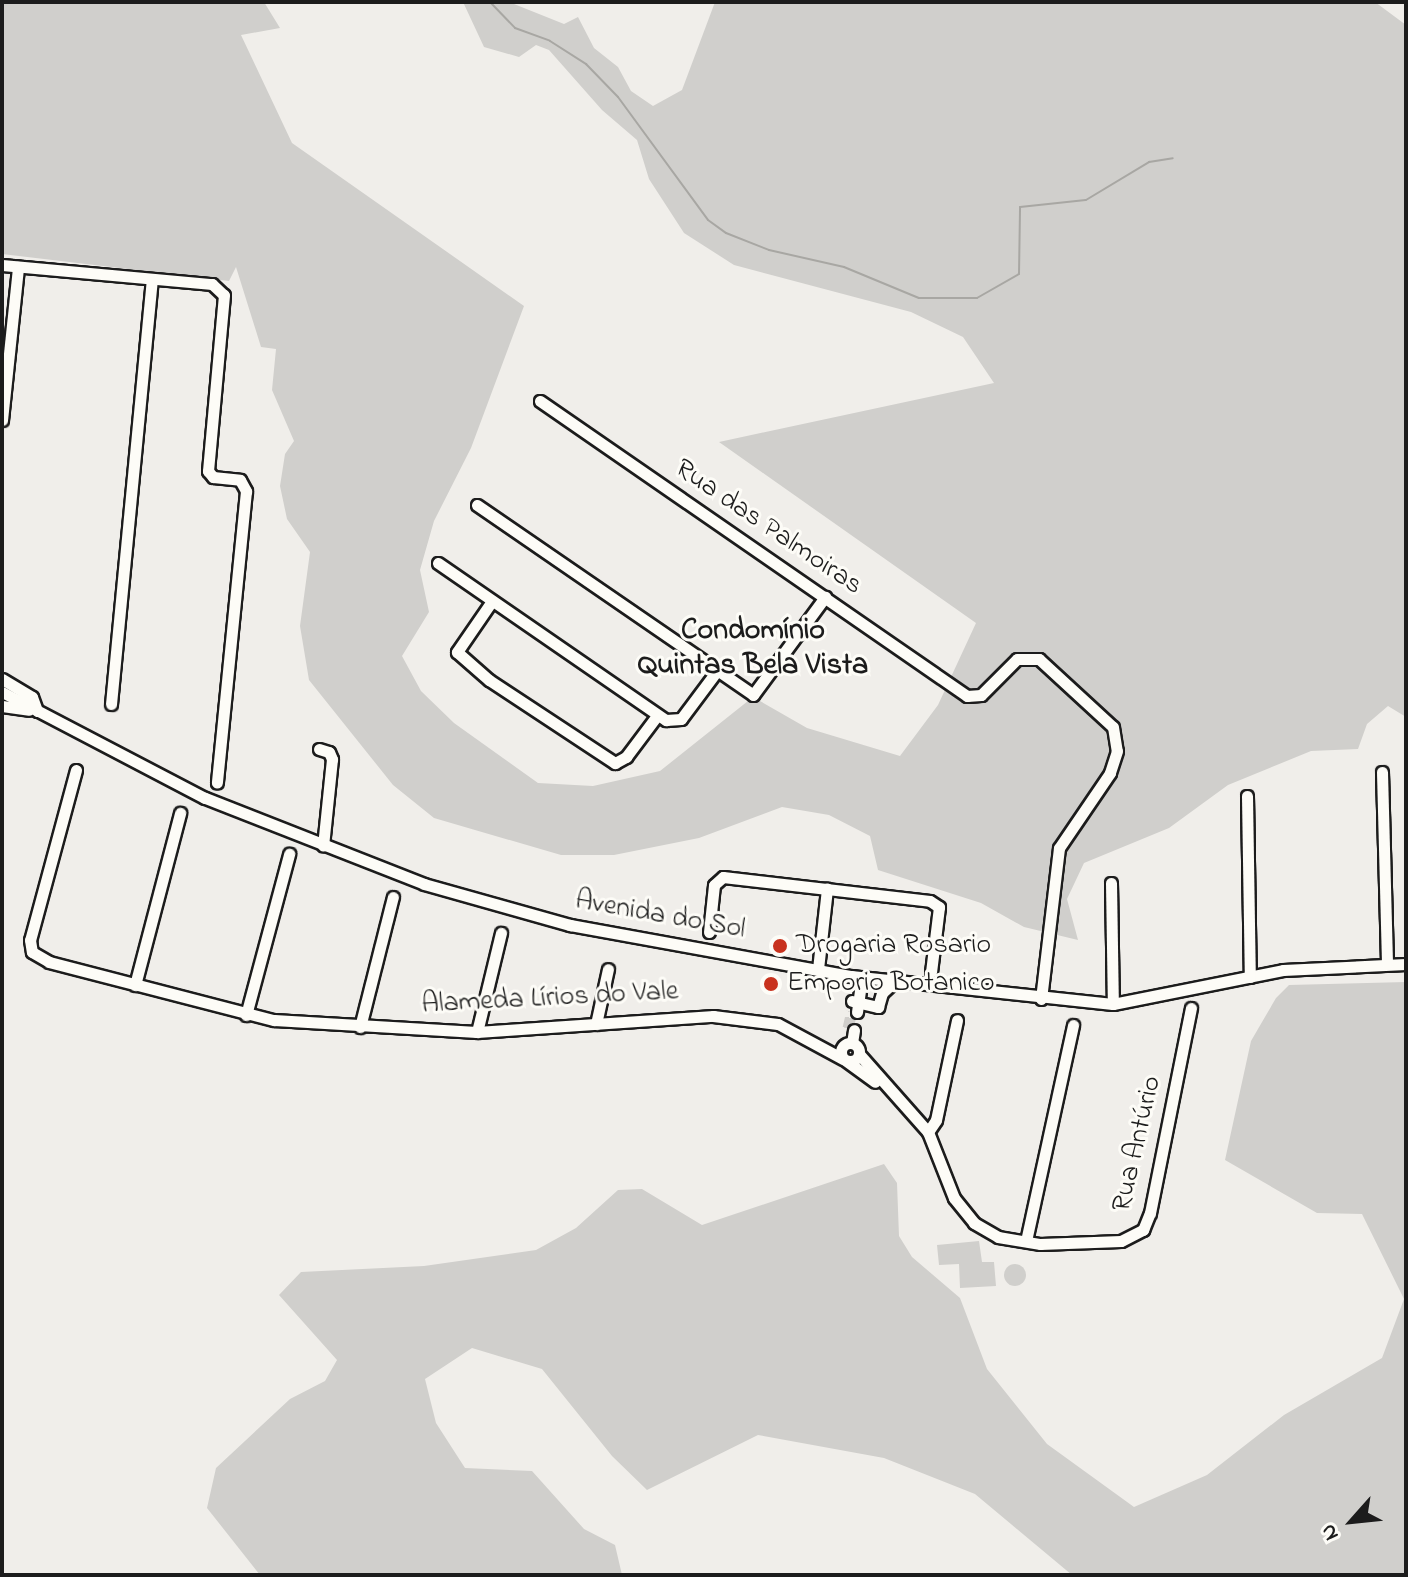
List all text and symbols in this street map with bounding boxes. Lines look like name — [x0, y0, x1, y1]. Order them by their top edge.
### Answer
street label: Rua das Palmoiras — [668, 453, 868, 603]
district label: Condomínio Quintas Bela Vista — [638, 613, 868, 684]
street label: Avenida do Sol — [572, 885, 748, 947]
place label: Drogaria Rosario — [796, 929, 991, 963]
marker: Drogaria Rosario — [771, 937, 789, 955]
place label: Emporio Botanico — [787, 967, 995, 1001]
street label: Alameda Lírios do Vale — [421, 975, 679, 1023]
marker: Emporio Botanico — [762, 975, 780, 993]
street label: Rua Antúrio — [1106, 1073, 1170, 1215]
north arrow — [1312, 1481, 1392, 1561]
text: N — [1313, 1518, 1348, 1546]

